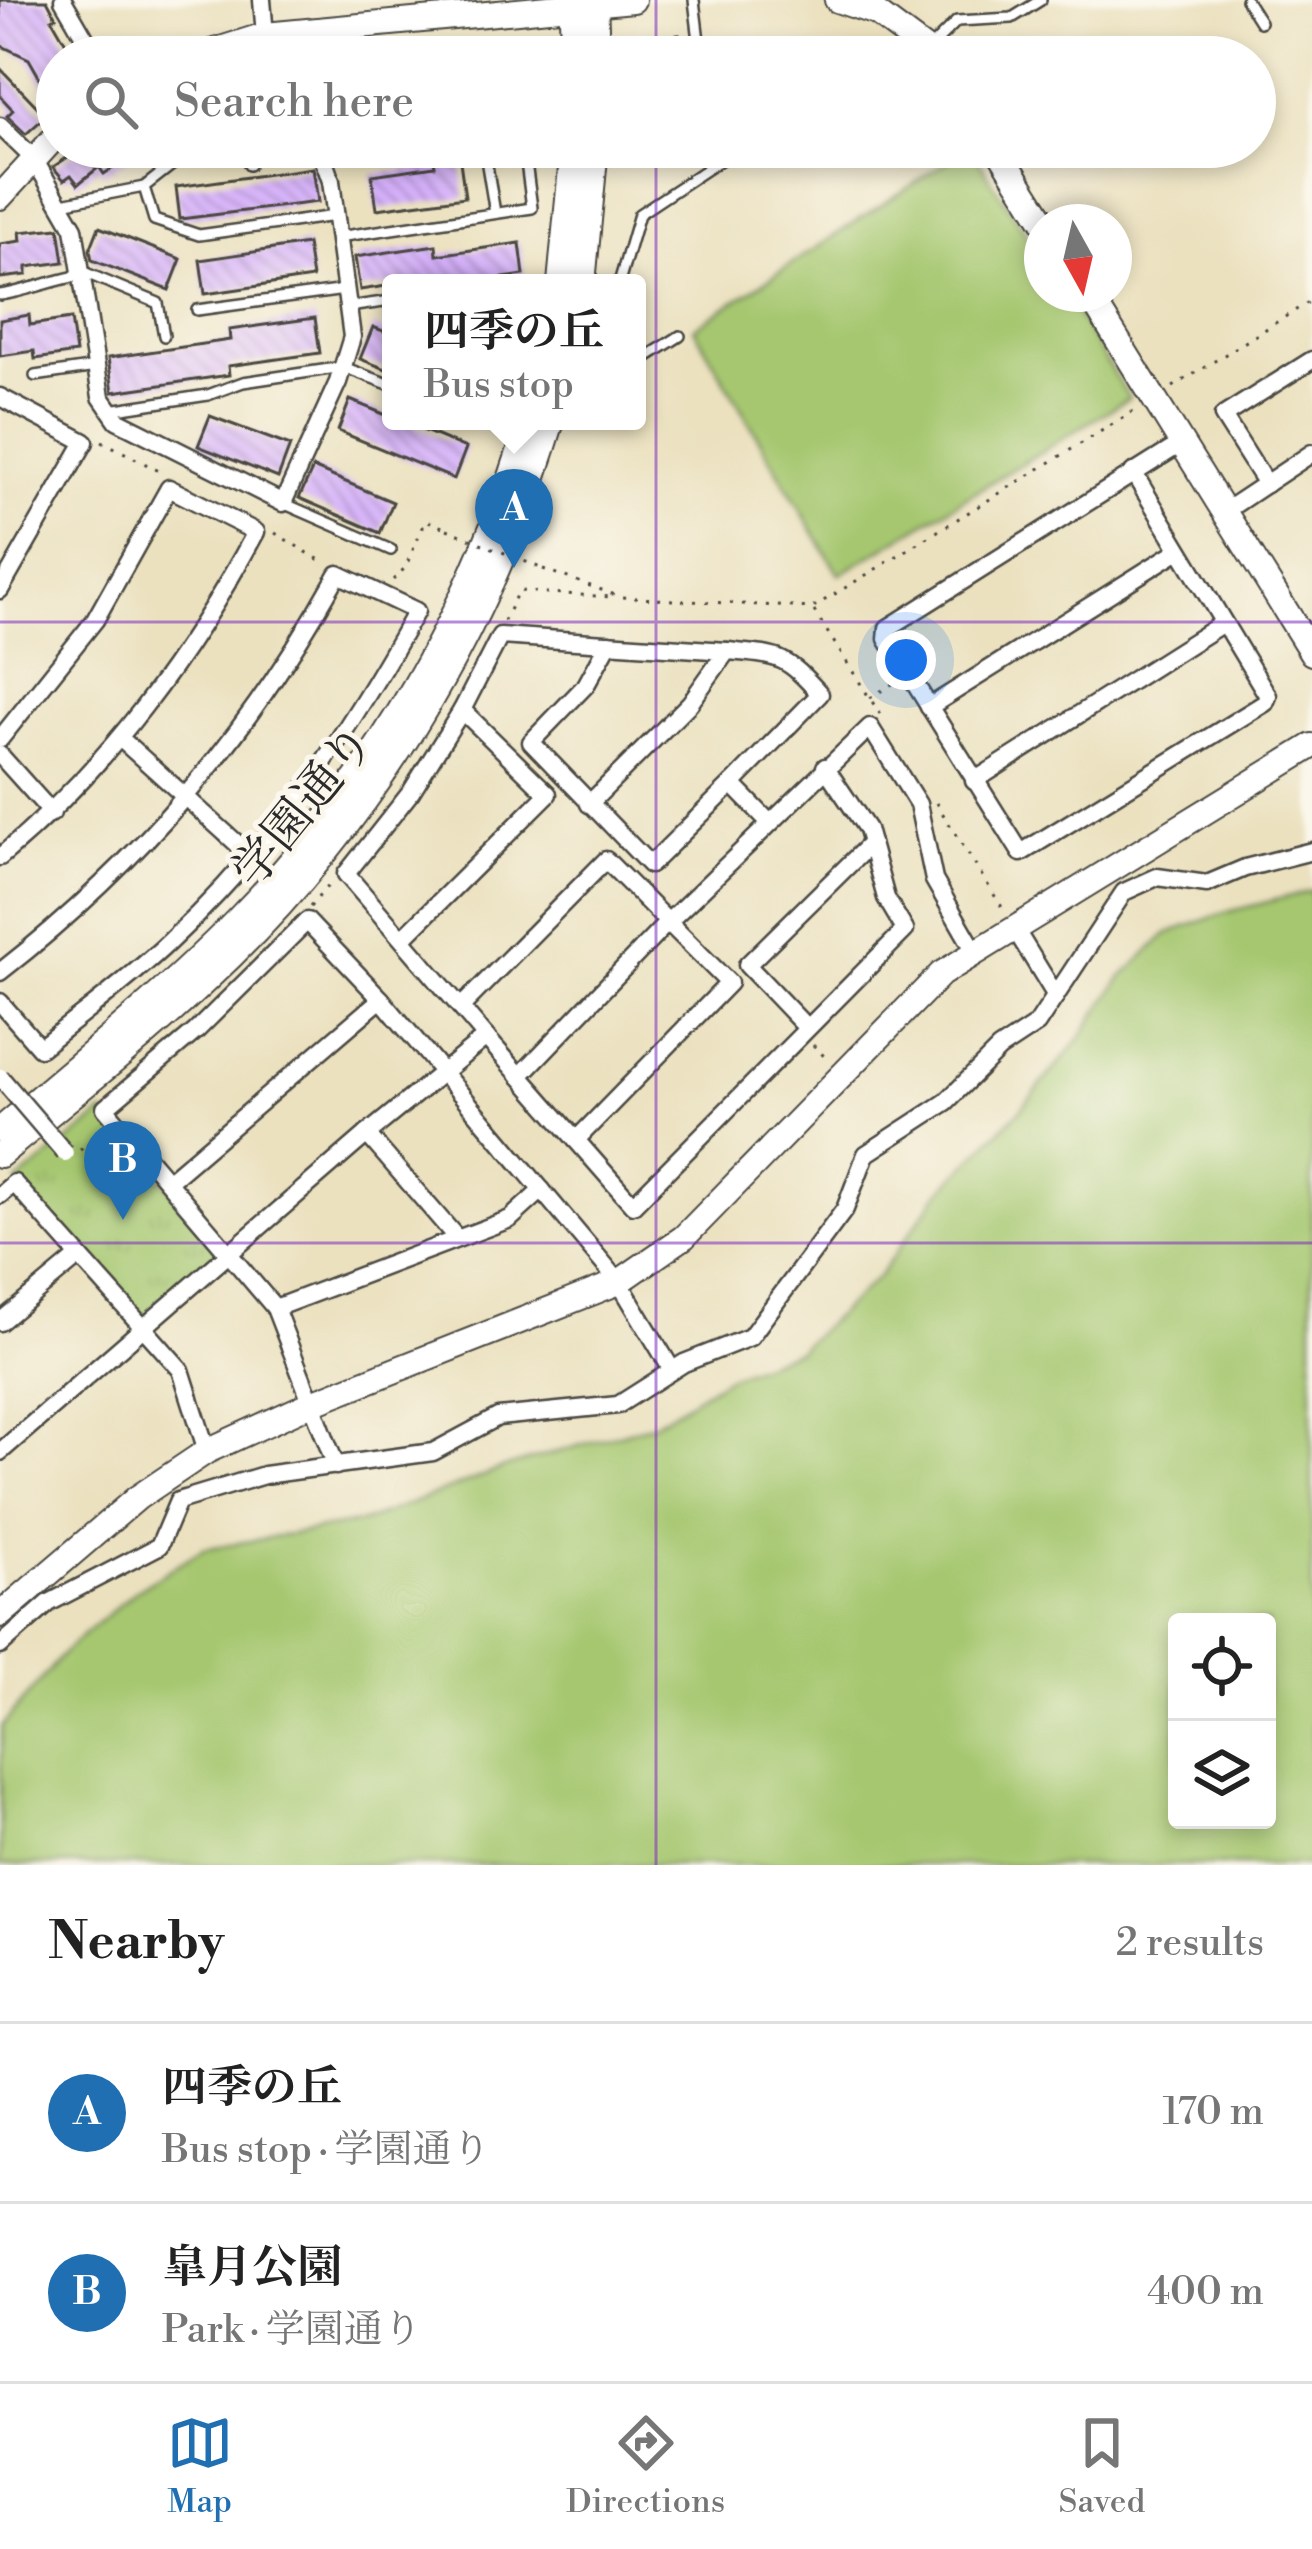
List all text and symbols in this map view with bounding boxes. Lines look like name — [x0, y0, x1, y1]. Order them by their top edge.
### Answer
search box — [36, 36, 1276, 168]
icon: search — [78, 69, 144, 135]
text: Search here — [174, 74, 414, 131]
north arrow — [1024, 204, 1132, 312]
popup — [382, 274, 646, 430]
text: 四季の丘 — [424, 304, 604, 361]
text: Bus stop — [424, 361, 574, 410]
pin: A — [475, 469, 553, 568]
your location — [876, 630, 936, 690]
street label: 学園通り — [221, 713, 388, 900]
pin: B — [84, 1121, 162, 1220]
map controls — [1168, 1613, 1276, 1829]
button: locate — [1168, 1613, 1276, 1721]
button: layers — [1168, 1721, 1276, 1829]
text: Nearby — [48, 1911, 224, 1975]
text: 2 results — [1116, 1919, 1264, 1968]
text: 四季の丘 — [162, 2060, 342, 2117]
text: A — [73, 2088, 101, 2137]
text: 170 m — [1162, 2088, 1264, 2137]
text: Bus stop · 学園通り — [162, 2126, 491, 2175]
text: 皐月公園 — [162, 2240, 342, 2297]
text: B — [72, 2268, 102, 2317]
text: 400 m — [1147, 2268, 1264, 2317]
text: Park · 学園通り — [162, 2306, 422, 2355]
tab: Map — [167, 2410, 233, 2523]
tab: Directions — [566, 2410, 725, 2523]
tab: Saved — [1059, 2410, 1145, 2523]

